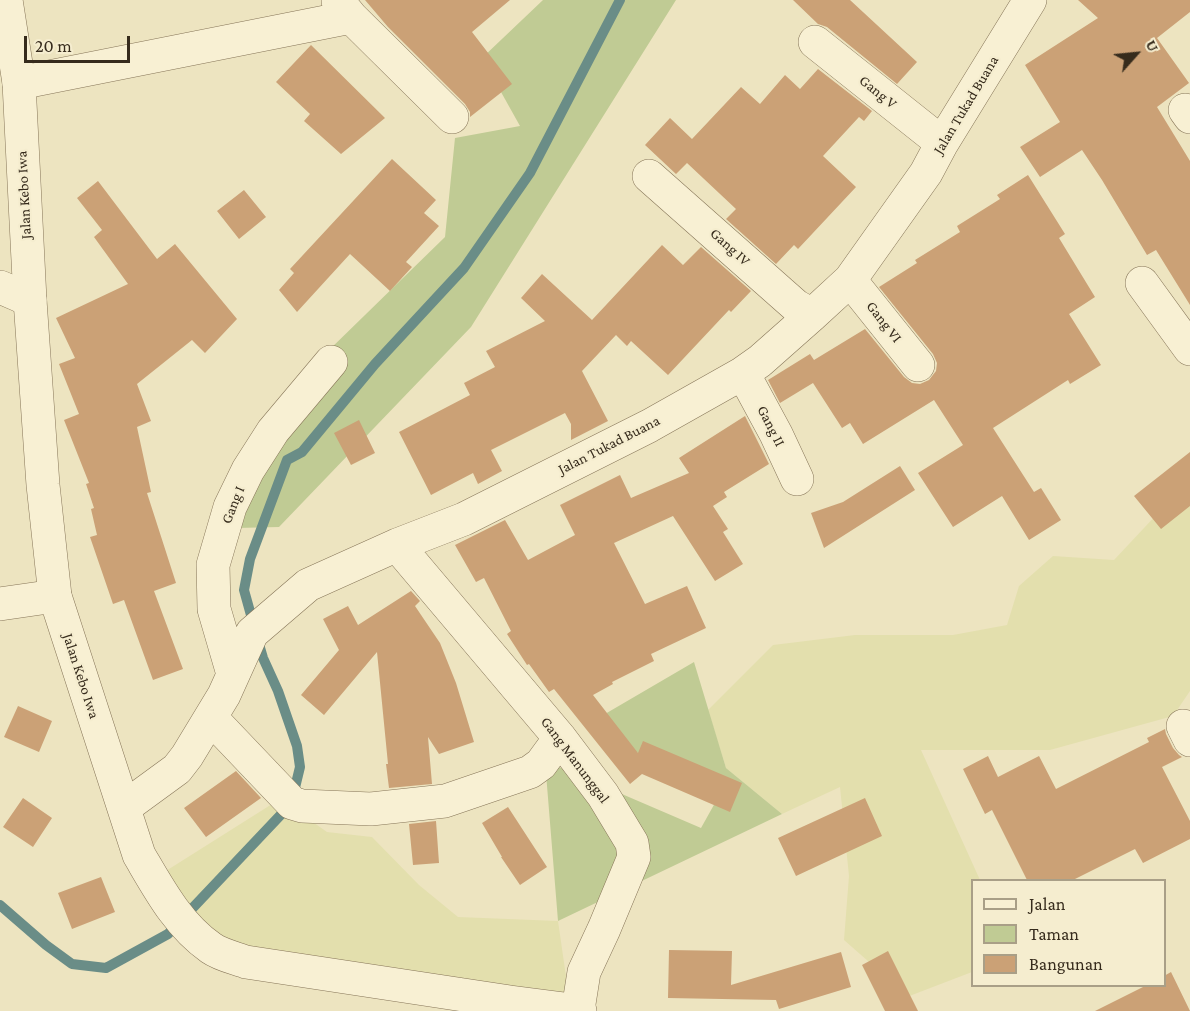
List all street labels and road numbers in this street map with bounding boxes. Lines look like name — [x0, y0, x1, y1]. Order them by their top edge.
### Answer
street label: Jalan Tukad Buana — [929, 52, 1003, 158]
street label: Gang V — [856, 71, 900, 113]
street label: Jalan Kebo Iwa — [13, 150, 35, 240]
street label: Gang IV — [706, 224, 754, 270]
street label: Gang VI — [862, 298, 906, 346]
street label: Gang II — [753, 402, 789, 450]
street label: Jalan Tukad Buana — [555, 412, 663, 478]
street label: Gang I — [217, 484, 249, 526]
street label: Jalan Kebo Iwa — [59, 631, 103, 721]
street label: Gang Manunggal — [537, 713, 613, 807]

